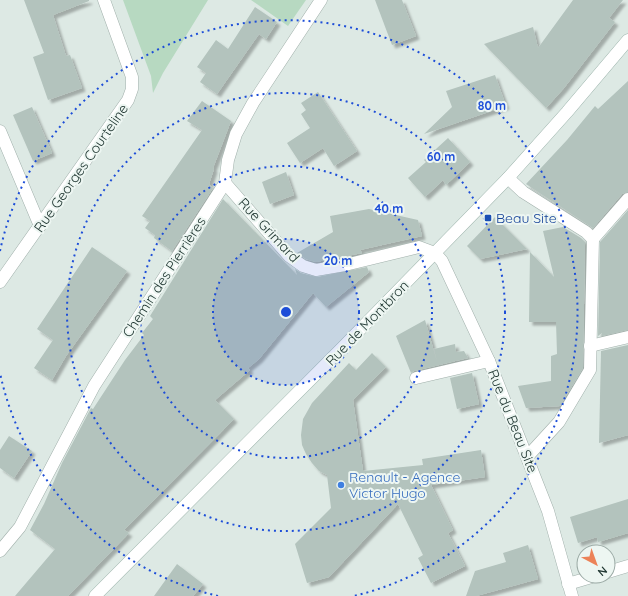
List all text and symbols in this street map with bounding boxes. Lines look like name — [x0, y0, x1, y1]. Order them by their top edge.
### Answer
text: 80 m — [478, 98, 506, 113]
street label: Rue Georges Courteline — [30, 100, 132, 236]
text: 60 m — [427, 149, 455, 164]
street label: Rue Grimard — [234, 194, 304, 266]
text: 40 m — [375, 201, 403, 216]
place label: Beau Site — [496, 209, 557, 227]
street label: Chemin des Pierrières — [118, 213, 210, 341]
marker: Beau Site — [483, 213, 493, 223]
text: 20 m — [324, 253, 352, 268]
street label: Rue de Montbron — [322, 276, 412, 370]
centre of rings — [279, 305, 293, 319]
street label: Rue du Beau Site — [484, 367, 542, 475]
place label: Renault - Agence Victor Hugo — [349, 468, 460, 502]
marker: Renault - Agence Victor Hugo — [336, 480, 346, 490]
north arrow — [576, 544, 616, 584]
text: N — [595, 564, 610, 579]

